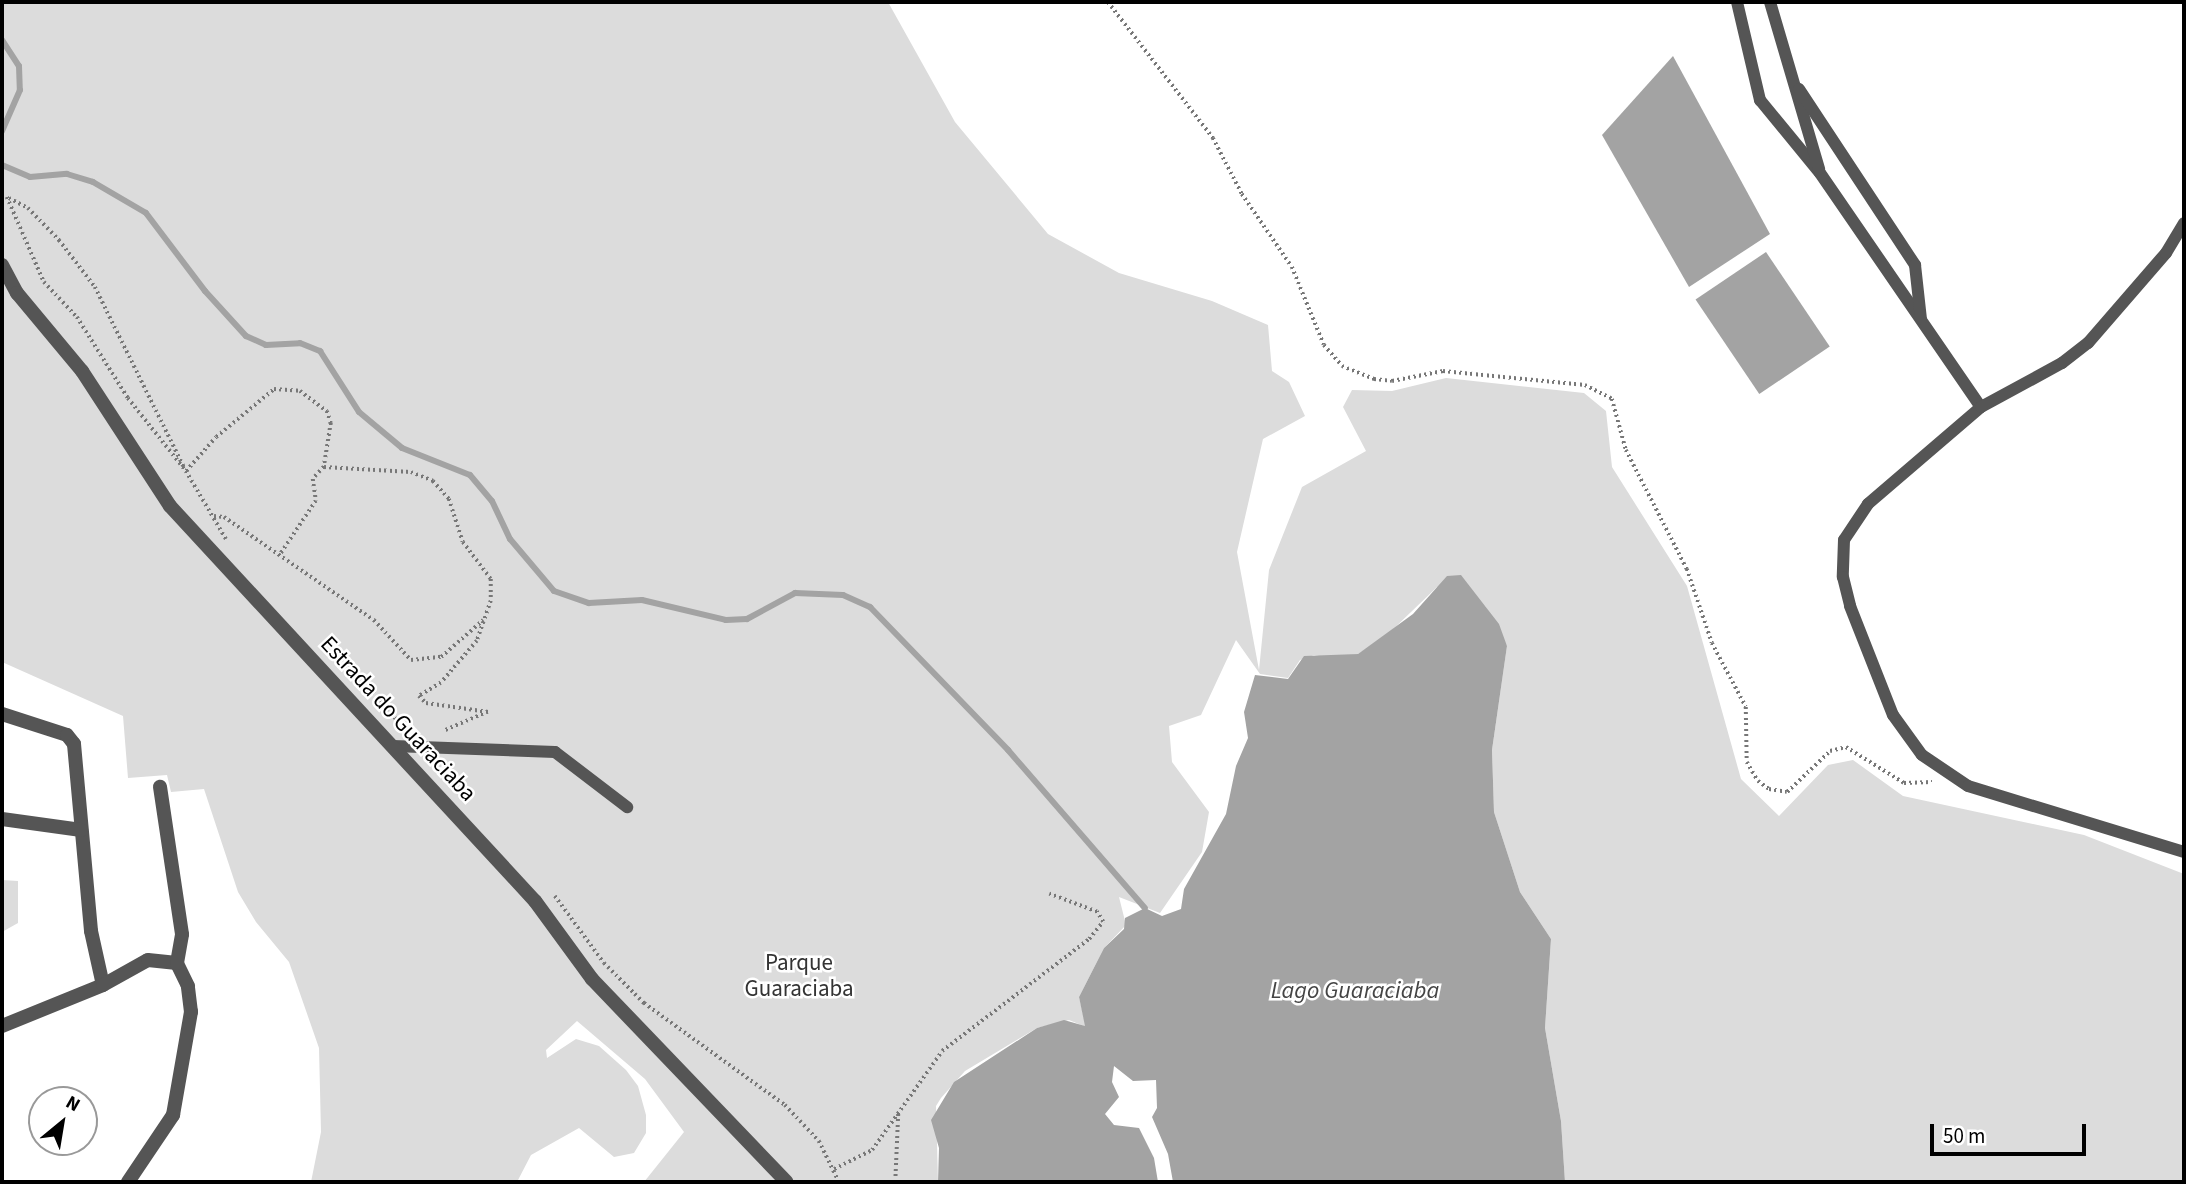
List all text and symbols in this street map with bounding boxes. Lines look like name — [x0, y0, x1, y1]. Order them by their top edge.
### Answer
street label: Estrada do Guaraciaba — [314, 631, 482, 807]
park label: Parque Guaraciaba — [744, 949, 854, 1003]
water label: Lago Guaraciaba — [1271, 977, 1439, 1005]
north arrow — [28, 1086, 98, 1156]
text: N — [61, 1089, 85, 1119]
scale bar — [1934, 1110, 2090, 1154]
text: 50 m — [1943, 1121, 1985, 1151]

